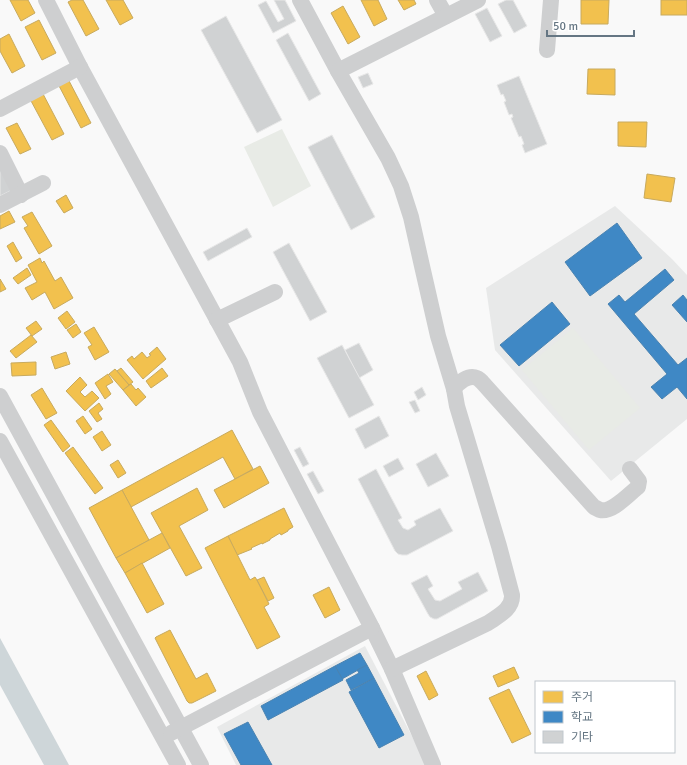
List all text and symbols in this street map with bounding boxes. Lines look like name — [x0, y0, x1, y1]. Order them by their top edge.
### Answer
scale bar — [547, 12, 634, 38]
text: 50 m — [553, 19, 578, 34]
legend — [535, 681, 675, 753]
text: 주거 — [571, 690, 593, 705]
text: 학교 — [571, 710, 593, 725]
text: 기타 — [571, 730, 593, 745]

